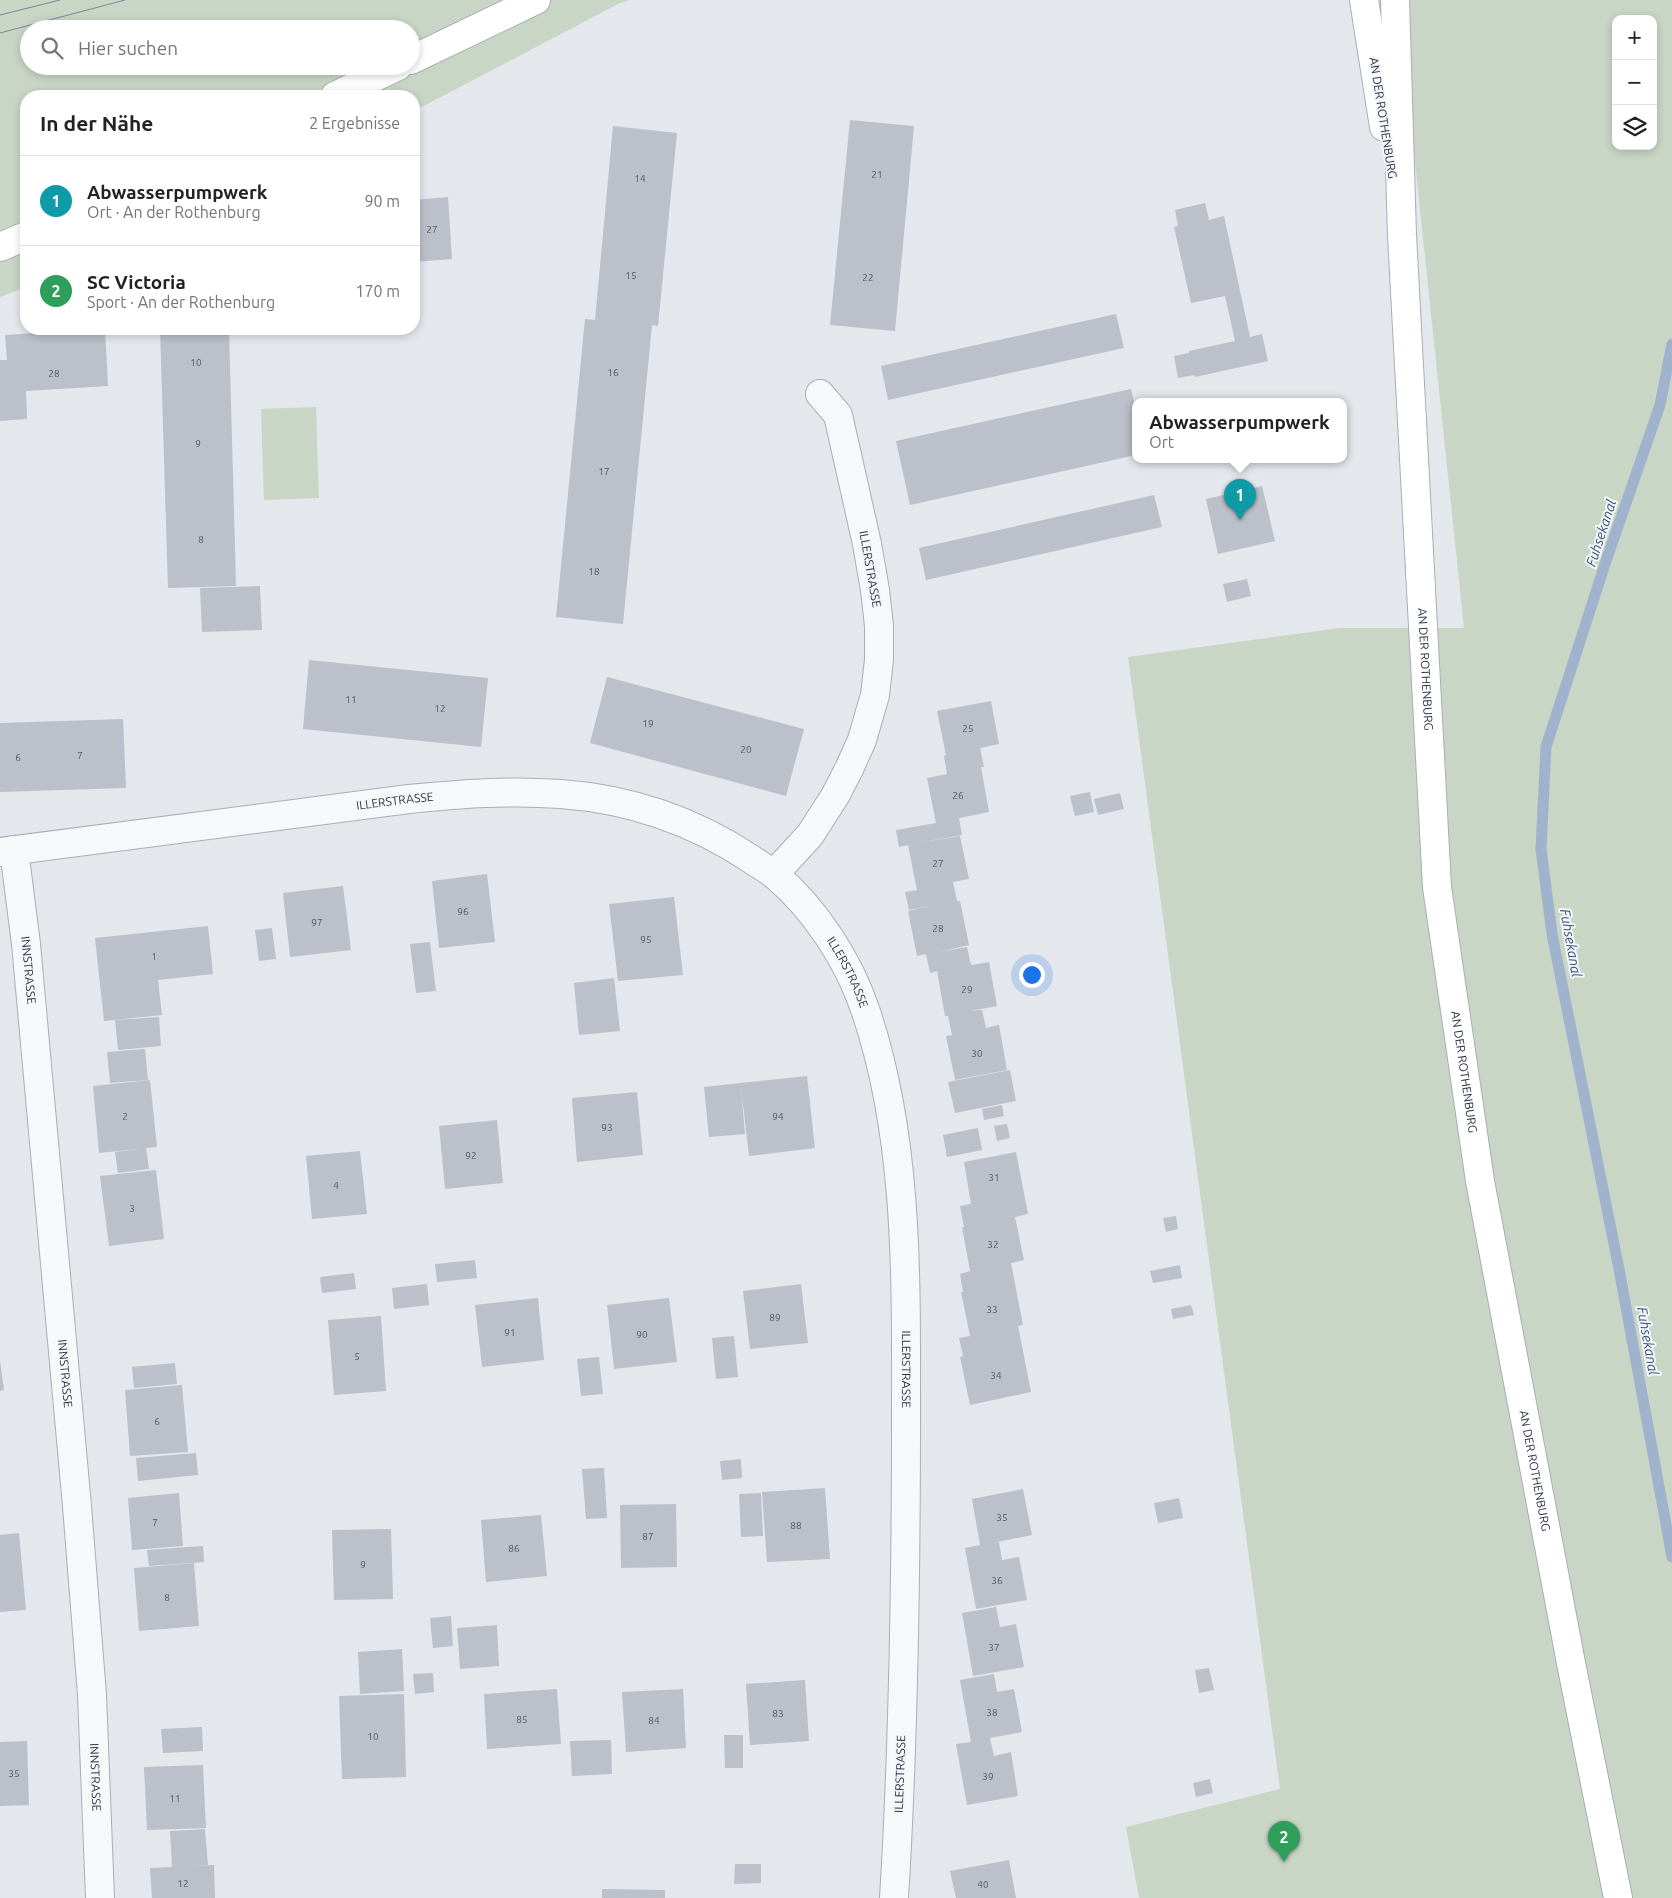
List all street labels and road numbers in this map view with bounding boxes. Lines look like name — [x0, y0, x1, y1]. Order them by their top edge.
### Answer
street label: AN DER ROTHENBURG — [1367, 56, 1400, 180]
street label: ILLERSTRASSE — [857, 530, 884, 608]
street label: AN DER ROTHENBURG — [1416, 608, 1436, 731]
street label: ILLERSTRASSE — [355, 790, 434, 812]
street label: ILLERSTRASSE — [825, 934, 871, 1010]
street label: INNSTRASSE — [19, 935, 38, 1005]
street label: AN DER ROTHENBURG — [1449, 1010, 1480, 1134]
street label: ILLERSTRASSE — [900, 1330, 913, 1408]
street label: INNSTRASSE — [56, 1339, 75, 1408]
street label: AN DER ROTHENBURG — [1517, 1409, 1553, 1532]
street label: ILLERSTRASSE — [892, 1735, 907, 1813]
street label: INNSTRASSE — [88, 1743, 104, 1812]

